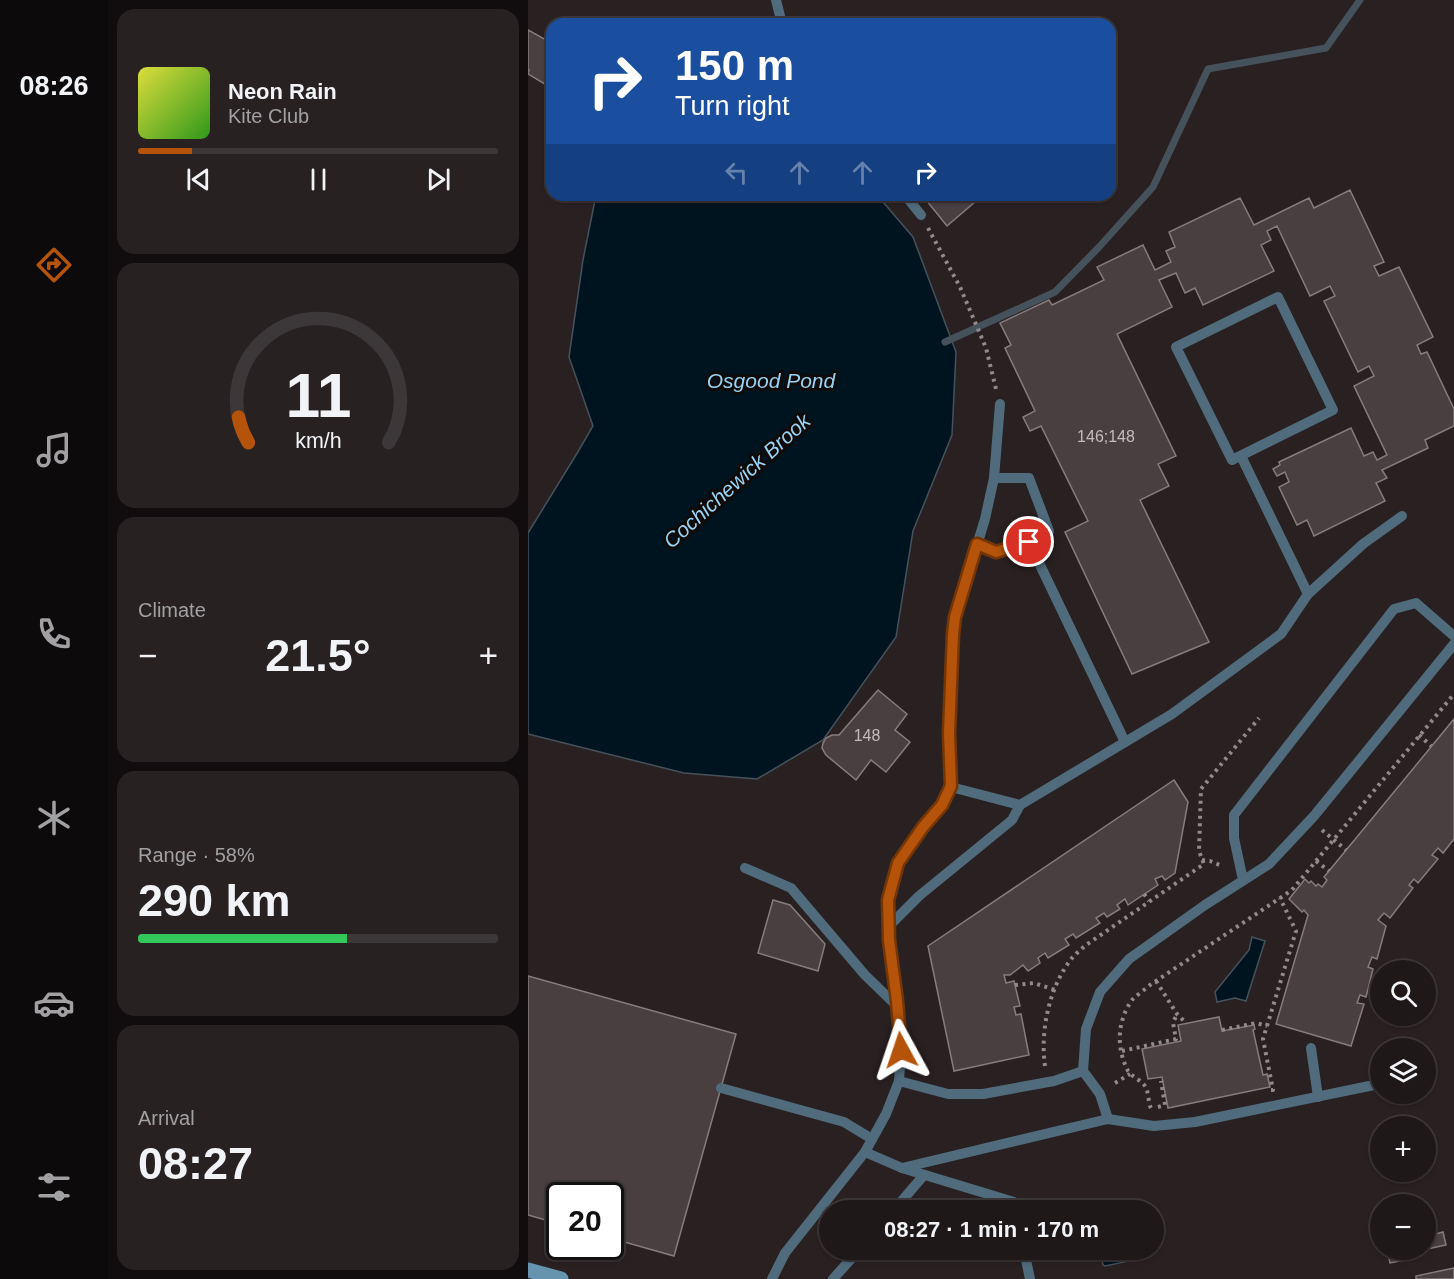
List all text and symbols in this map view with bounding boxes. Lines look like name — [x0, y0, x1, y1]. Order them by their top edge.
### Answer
icon: right — [576, 42, 654, 120]
text: 150 m — [675, 42, 794, 89]
text: 08:26 — [19, 71, 89, 101]
text: Neon Rain — [228, 79, 337, 104]
text: Turn right — [675, 91, 790, 121]
text: Kite Club — [228, 105, 309, 127]
icon: left — [720, 156, 753, 189]
icon: ahead — [783, 156, 816, 189]
icon: ahead — [846, 156, 879, 189]
icon: right — [909, 156, 942, 189]
icon: previous — [182, 163, 215, 196]
icon: pause — [302, 163, 335, 196]
icon: next — [422, 163, 455, 196]
icon: directions — [33, 244, 75, 286]
text: 11 — [285, 361, 351, 430]
water label: Osgood Pond — [707, 369, 837, 392]
water label: Cochichewick Brook — [659, 408, 816, 552]
house number: 146;148 — [1077, 428, 1135, 445]
icon: music — [33, 429, 75, 471]
text: km/h — [295, 429, 341, 453]
pin — [1003, 516, 1054, 567]
icon: arrive — [1012, 525, 1045, 558]
text: Climate — [138, 599, 206, 621]
icon: phone — [33, 613, 75, 655]
text: 21.5° — [265, 630, 371, 681]
text: − — [138, 637, 157, 674]
text: + — [479, 637, 498, 674]
house number: 148 — [854, 727, 880, 744]
icon: climate — [33, 797, 75, 839]
text: Range · 58% — [138, 844, 255, 866]
text: 290 km — [138, 875, 291, 926]
map controls — [1370, 960, 1436, 1260]
button: search — [1370, 960, 1436, 1026]
icon: car — [33, 982, 75, 1024]
position arrow — [869, 1018, 933, 1082]
button: layers — [1370, 1038, 1436, 1104]
text: Arrival — [138, 1107, 195, 1129]
button: + — [1370, 1116, 1436, 1182]
text: 08:27 — [138, 1138, 253, 1189]
icon: filters — [33, 1166, 75, 1208]
speed limit sign: 20 — [546, 1182, 624, 1260]
button: − — [1370, 1194, 1436, 1260]
text: 08:27 · 1 min · 170 m — [884, 1217, 1099, 1242]

